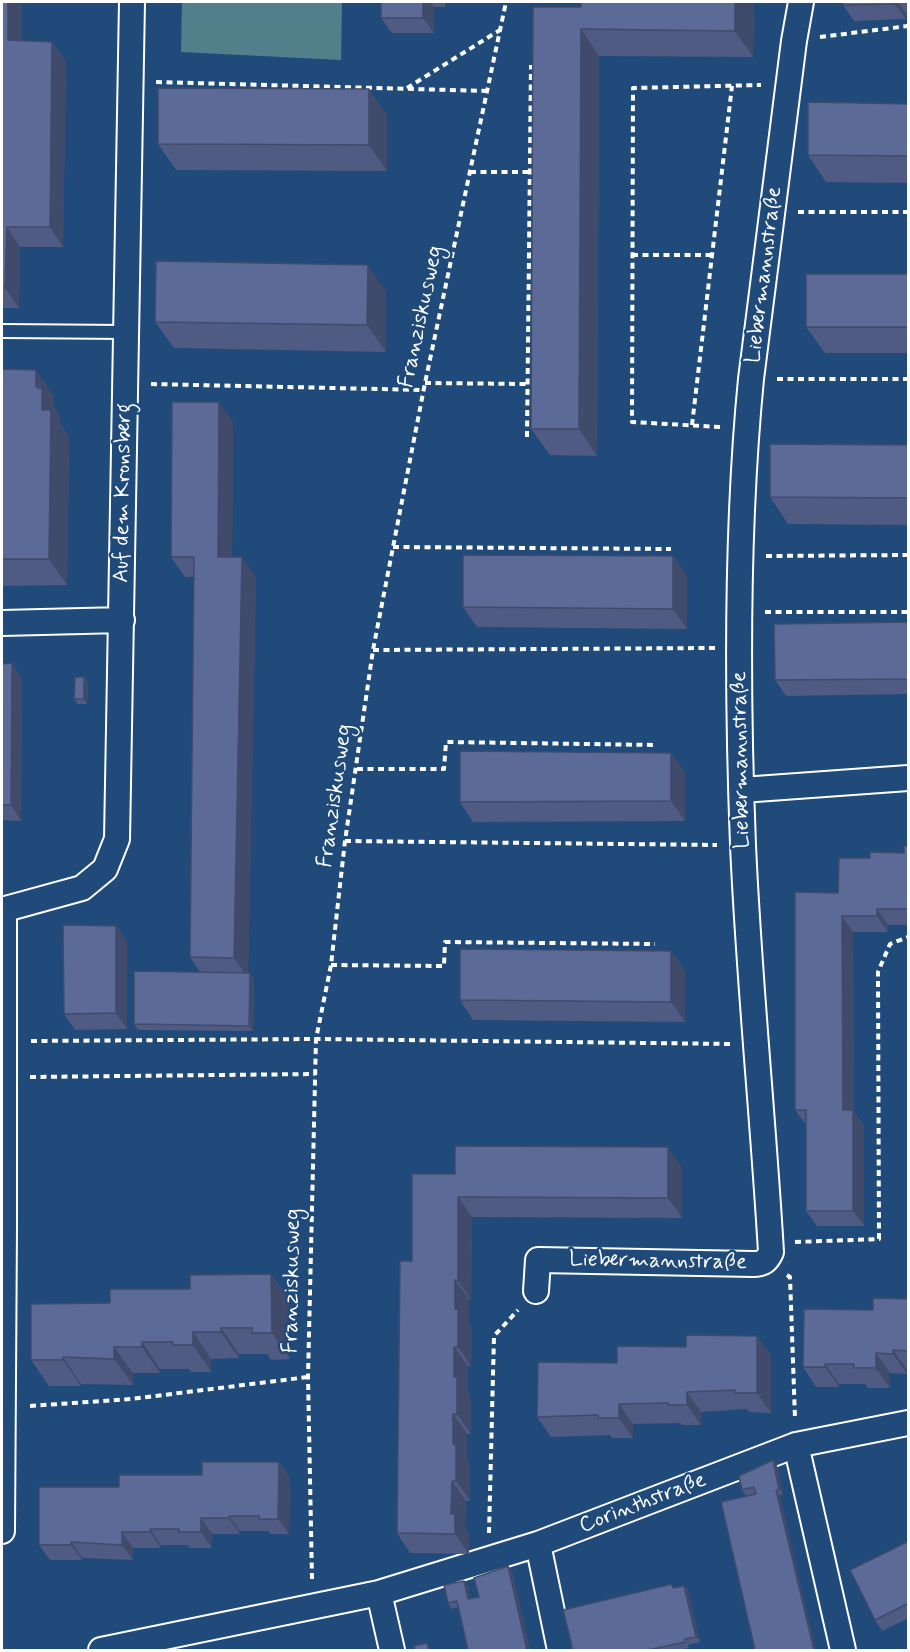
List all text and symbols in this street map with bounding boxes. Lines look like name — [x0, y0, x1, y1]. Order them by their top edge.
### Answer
street label: Liebermannstraße — [741, 185, 789, 365]
street label: Franziskusweg — [394, 243, 450, 391]
street label: Auf dem Kronsberg — [109, 403, 139, 583]
street label: Liebermannstraße — [727, 671, 757, 849]
street label: Franziskusweg — [313, 722, 359, 870]
street label: Franziskusweg — [279, 1208, 307, 1354]
street label: Liebermannstraße — [569, 1247, 747, 1277]
street label: Corinthstraße — [576, 1468, 710, 1540]

